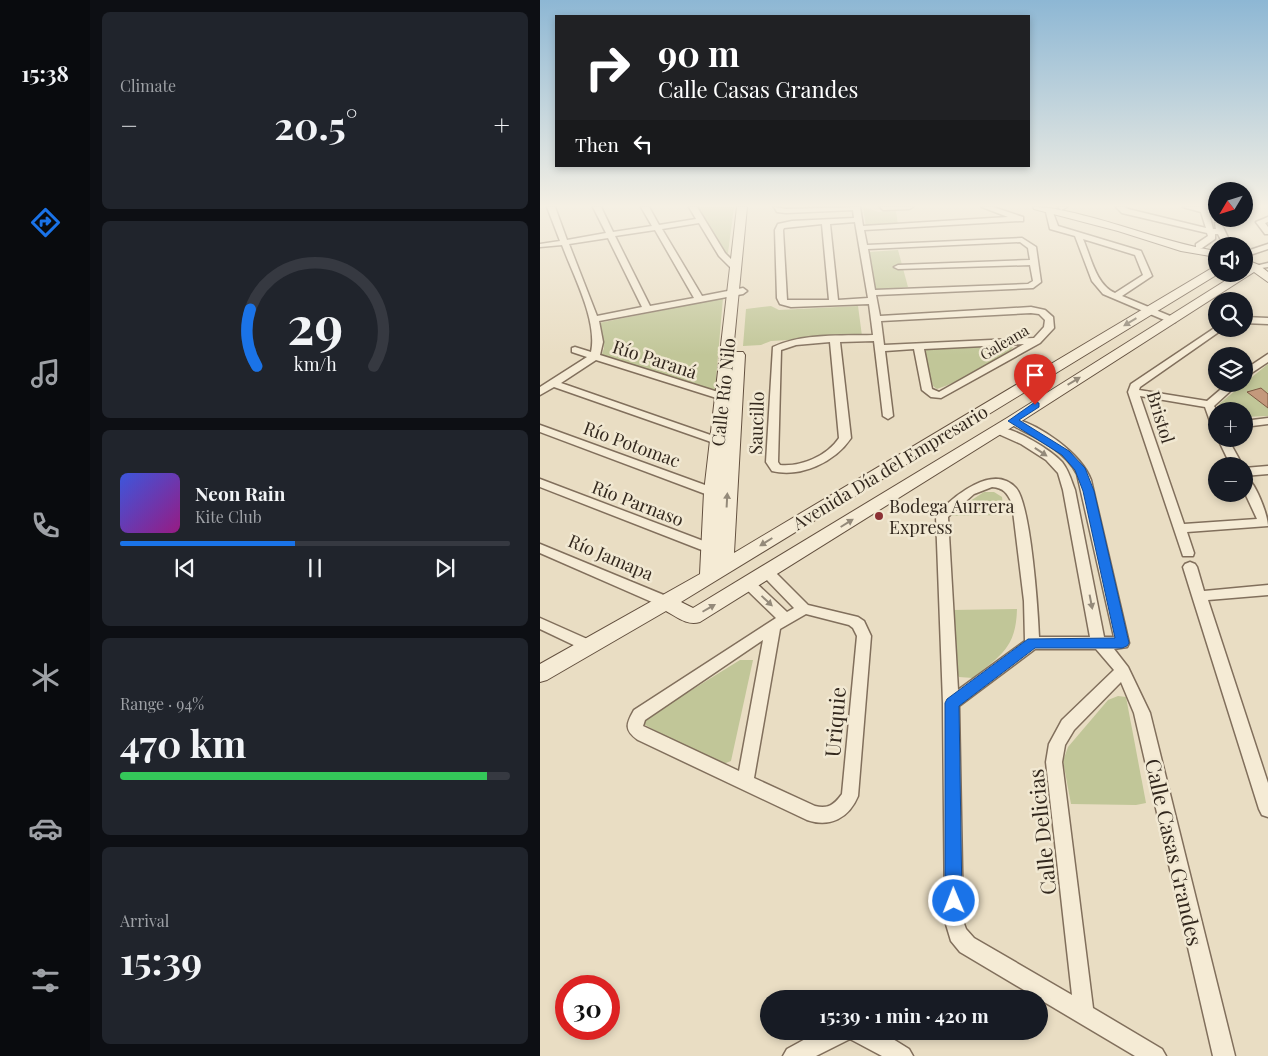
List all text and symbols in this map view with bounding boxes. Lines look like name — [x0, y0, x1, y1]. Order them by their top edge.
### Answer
text: 90 m — [658, 29, 740, 76]
icon: right — [575, 35, 640, 100]
text: 15:38 — [21, 58, 69, 88]
text: Calle Casas Grandes — [658, 74, 858, 104]
text: Climate — [120, 75, 176, 96]
text: 20.5° — [274, 99, 357, 150]
text: − — [120, 106, 138, 143]
text: + — [494, 106, 510, 143]
icon: left — [629, 130, 657, 158]
text: Then — [575, 131, 619, 157]
north arrow — [1208, 182, 1252, 228]
map controls — [1208, 182, 1253, 502]
icon: directions — [28, 205, 63, 240]
button: sound — [1208, 237, 1253, 282]
text: 29 — [287, 289, 343, 358]
button: search — [1208, 292, 1253, 337]
one-way arrow — [1122, 318, 1137, 326]
street label: Galeana — [976, 319, 1033, 364]
street label: Río Paraná — [610, 334, 700, 384]
street label: Calle Río Nilo — [705, 336, 741, 447]
button: layers — [1208, 347, 1253, 392]
text: km/h — [294, 352, 337, 375]
pin — [1014, 354, 1056, 405]
icon: music — [28, 356, 63, 391]
icon: arrive — [1021, 361, 1049, 389]
one-way arrow — [1067, 376, 1080, 386]
street label: Bristol — [1142, 388, 1180, 446]
street label: Saucillo — [743, 391, 769, 455]
street label: Avenida Día del Empresario — [787, 399, 992, 535]
button: + — [1208, 402, 1253, 447]
street label: Río Potomac — [580, 415, 684, 473]
one-way arrow — [1035, 447, 1048, 457]
button: − — [1208, 457, 1253, 502]
street label: Río Parnaso — [589, 475, 687, 532]
text: Neon Rain — [195, 480, 285, 506]
one-way arrow — [724, 492, 732, 508]
place label: Bodega Aurrera Express — [889, 494, 1015, 539]
text: Kite Club — [195, 506, 262, 527]
icon: phone — [28, 508, 63, 543]
marker: Bodega Aurrera Express — [873, 510, 885, 522]
one-way arrow — [841, 518, 854, 528]
street label: Río Jamapa — [565, 528, 657, 586]
one-way arrow — [760, 538, 773, 547]
icon: previous — [171, 554, 199, 582]
icon: pause — [301, 554, 329, 582]
icon: next — [431, 554, 459, 582]
one-way arrow — [1087, 594, 1095, 610]
one-way arrow — [760, 595, 772, 607]
one-way arrow — [701, 604, 716, 612]
icon: climate — [28, 660, 63, 695]
street label: Uriquie — [817, 686, 851, 758]
text: Range · 94% — [120, 693, 204, 714]
text: 470 km — [120, 717, 246, 768]
street label: Calle Casas Grandes — [1140, 756, 1210, 948]
street label: Calle Delicias — [1020, 768, 1062, 896]
icon: car — [28, 811, 63, 846]
position arrow — [927, 874, 979, 926]
text: Arrival — [120, 910, 169, 931]
text: 15:39 — [120, 934, 202, 985]
icon: filters — [28, 963, 63, 998]
speed limit sign: 30 — [555, 975, 620, 1040]
text: 15:39 · 1 min · 420 m — [819, 1002, 989, 1028]

